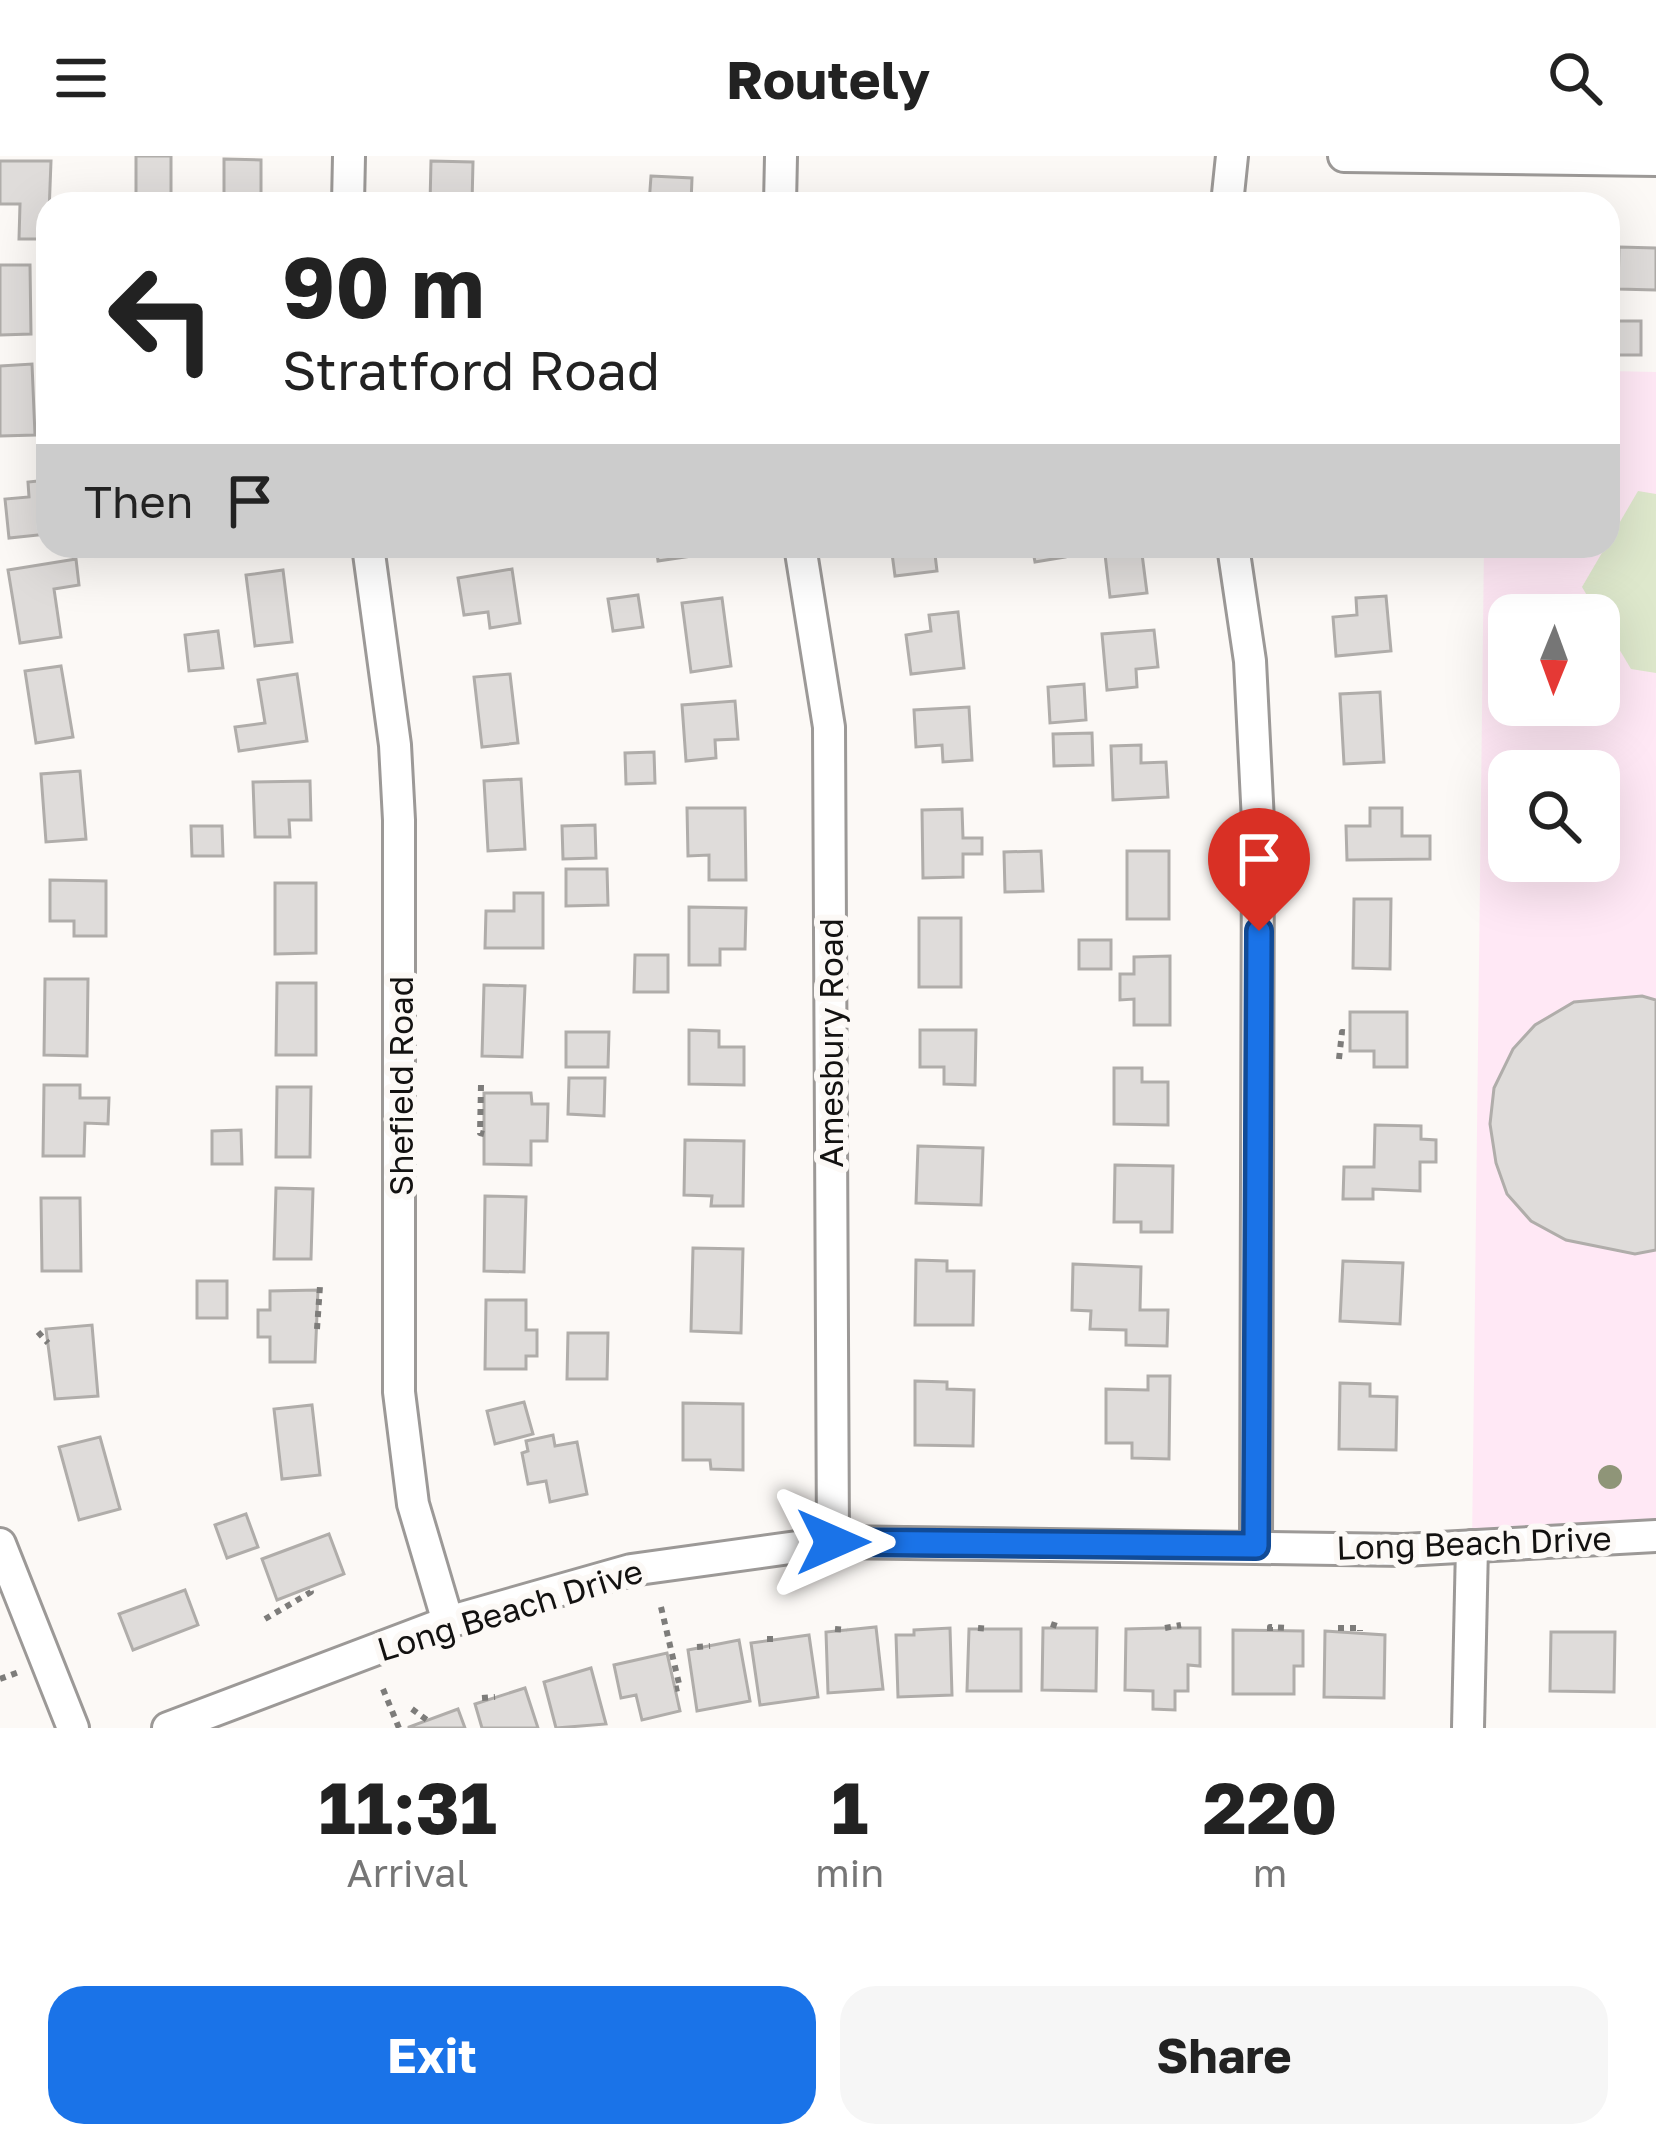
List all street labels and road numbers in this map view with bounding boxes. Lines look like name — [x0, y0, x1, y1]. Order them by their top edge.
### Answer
street label: Amesbury Road — [811, 918, 850, 1168]
street label: Shefield Road — [381, 976, 420, 1196]
street label: Long Beach Drive — [1336, 1518, 1612, 1567]
street label: Long Beach Drive — [373, 1551, 647, 1668]

